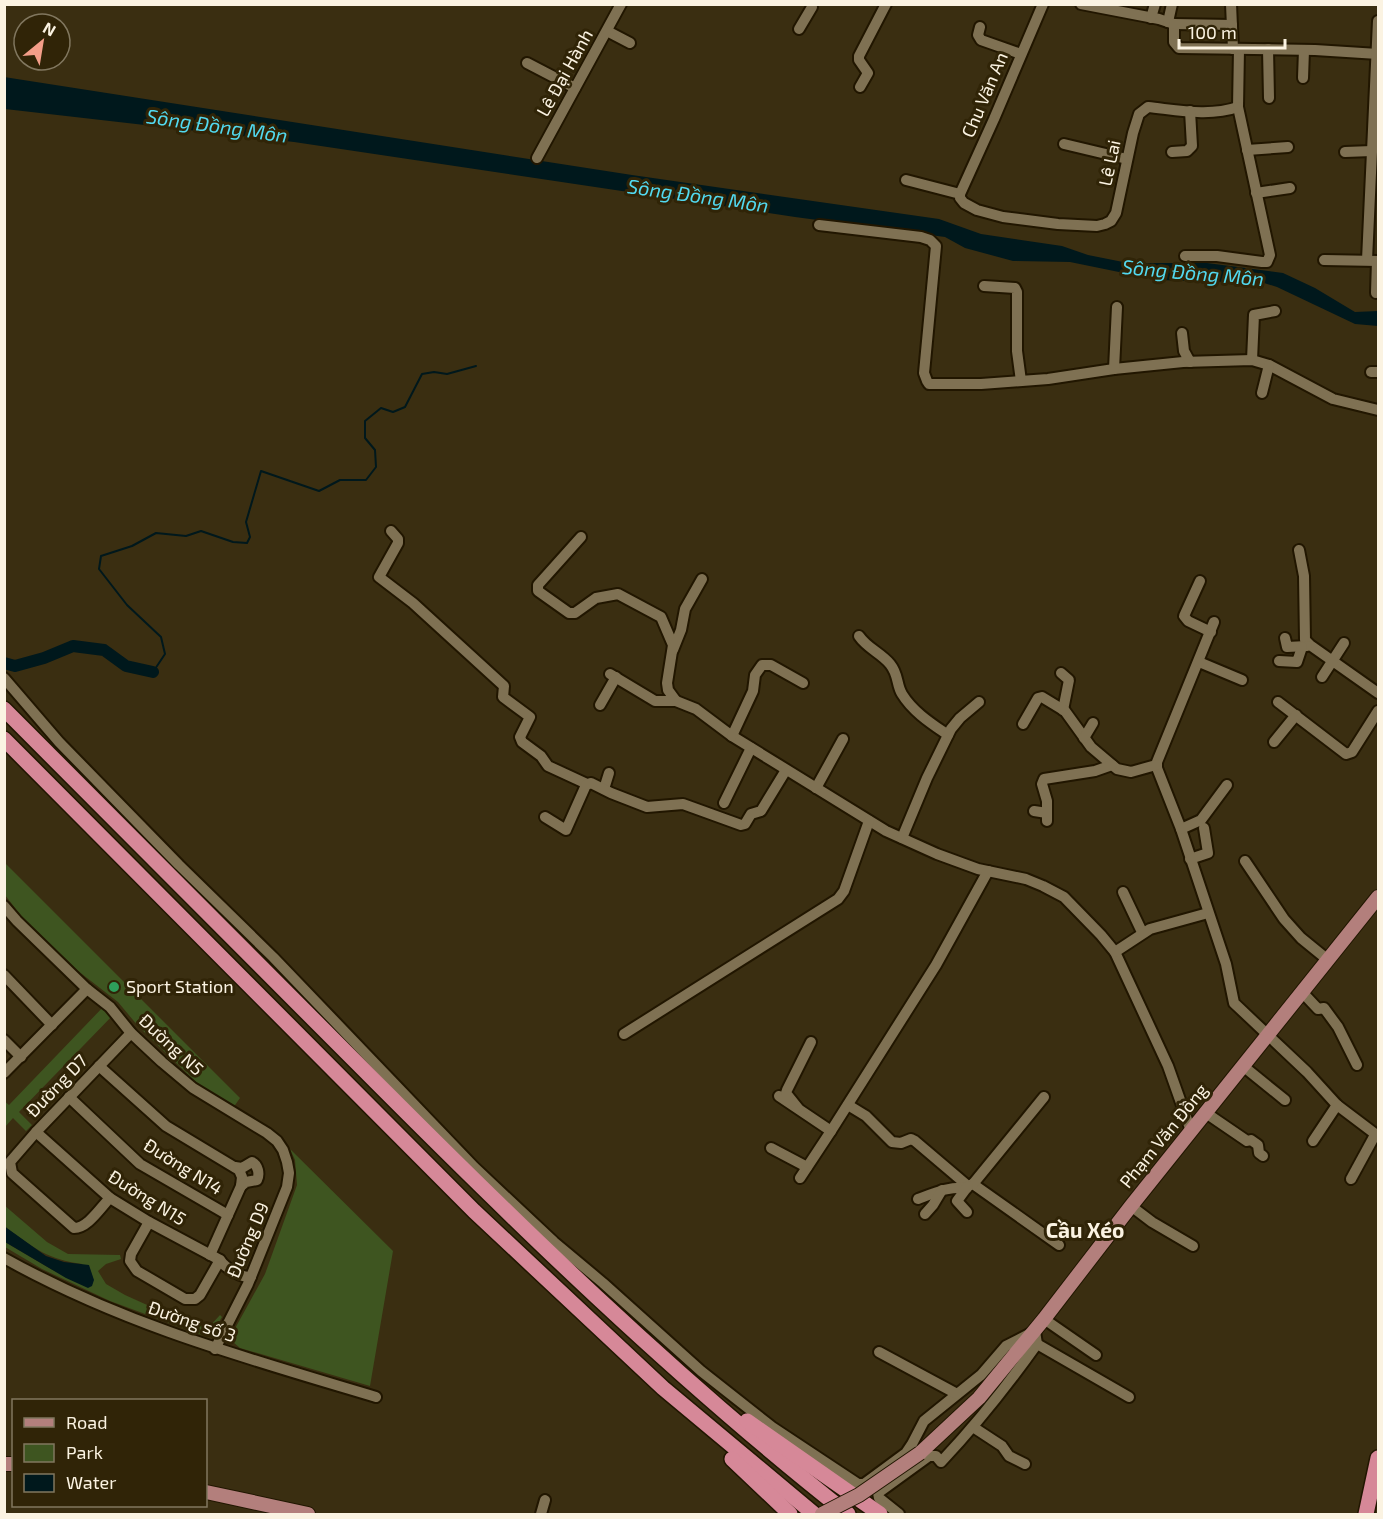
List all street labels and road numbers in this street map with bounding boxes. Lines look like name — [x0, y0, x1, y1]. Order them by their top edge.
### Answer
street label: Lê Đại Hành — [531, 25, 597, 120]
street label: Chu Văn An — [956, 49, 1012, 141]
street label: Lê Lai — [1093, 138, 1125, 188]
street label: Đường N5 — [135, 1009, 208, 1080]
street label: Đường D7 — [21, 1049, 92, 1121]
street label: Phạm Văn Đồng — [1114, 1079, 1212, 1192]
street label: Đường N14 — [140, 1133, 227, 1199]
street label: Đường N15 — [105, 1165, 190, 1230]
street label: Đường D9 — [221, 1198, 273, 1281]
street label: Đường số 3 — [146, 1296, 239, 1346]

